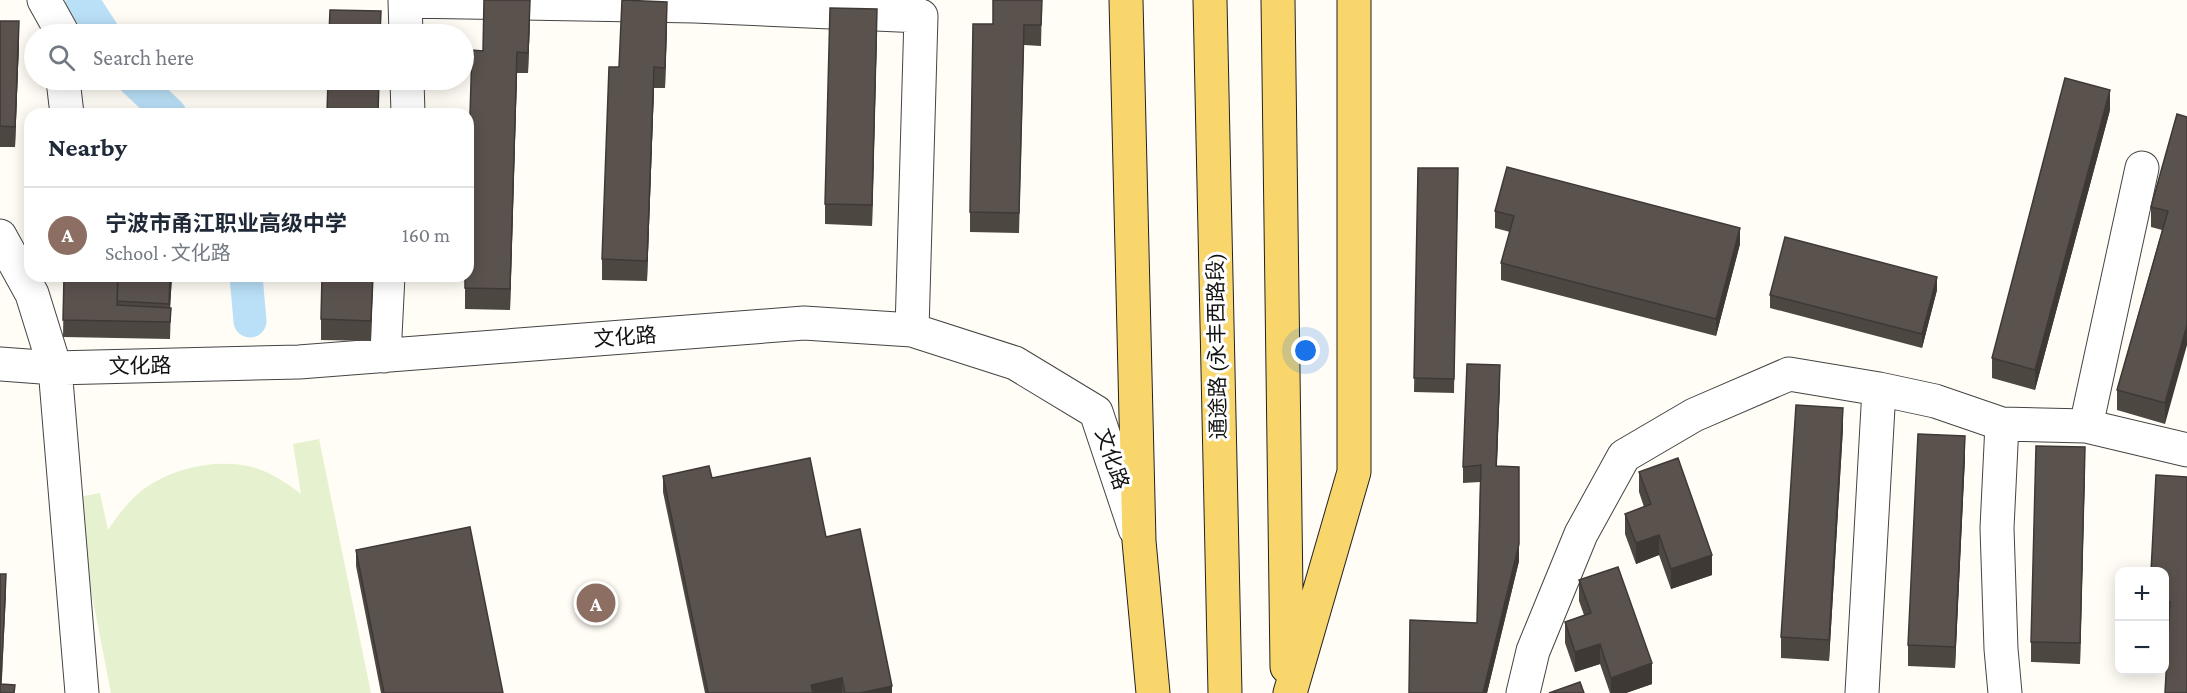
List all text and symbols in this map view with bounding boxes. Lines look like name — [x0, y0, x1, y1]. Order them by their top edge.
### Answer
search box — [24, 24, 474, 90]
icon: search — [45, 41, 78, 74]
text: Search here — [93, 45, 194, 70]
text: Nearby — [48, 133, 127, 162]
text: 宁波市甬江职业高级中学 — [105, 211, 347, 236]
text: A — [62, 224, 73, 246]
text: 160 m — [402, 224, 450, 246]
text: School · 文化路 — [105, 242, 231, 264]
street label: 通途路 (永丰西路段) — [1203, 252, 1231, 440]
street label: 文化路 — [593, 323, 657, 351]
your location — [1291, 336, 1320, 365]
street label: 文化路 — [108, 353, 172, 379]
street label: 文化路 — [1090, 425, 1134, 493]
map controls — [2115, 567, 2169, 675]
button: + — [2115, 567, 2169, 621]
pin: A — [576, 580, 616, 626]
button: − — [2115, 621, 2169, 675]

